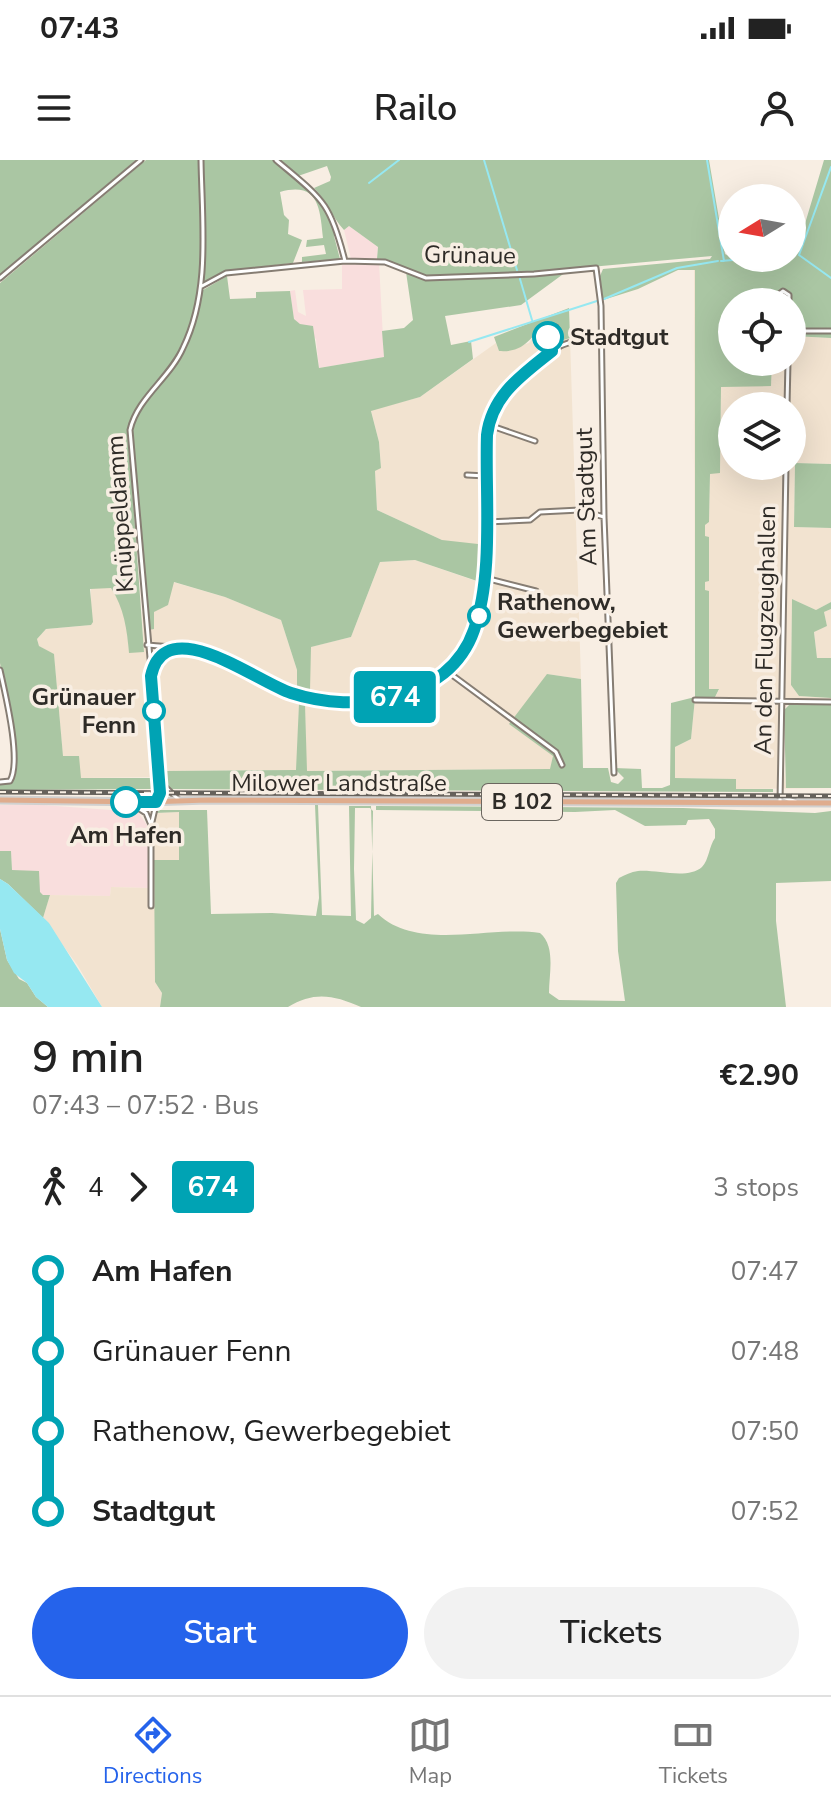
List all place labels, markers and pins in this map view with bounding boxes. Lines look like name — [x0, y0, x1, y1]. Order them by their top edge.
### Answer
place label: Stadtgut — [570, 321, 669, 353]
marker: Stadtgut — [533, 322, 563, 352]
place label: Rathenow, Gewerbegebiet — [497, 586, 669, 646]
marker: Rathenow, Gewerbegebiet — [468, 605, 490, 627]
place label: Grünauer Fenn — [32, 681, 137, 741]
marker: Grünauer Fenn — [143, 700, 165, 722]
marker: Am Hafen — [111, 787, 141, 817]
place label: Am Hafen — [70, 819, 182, 851]

